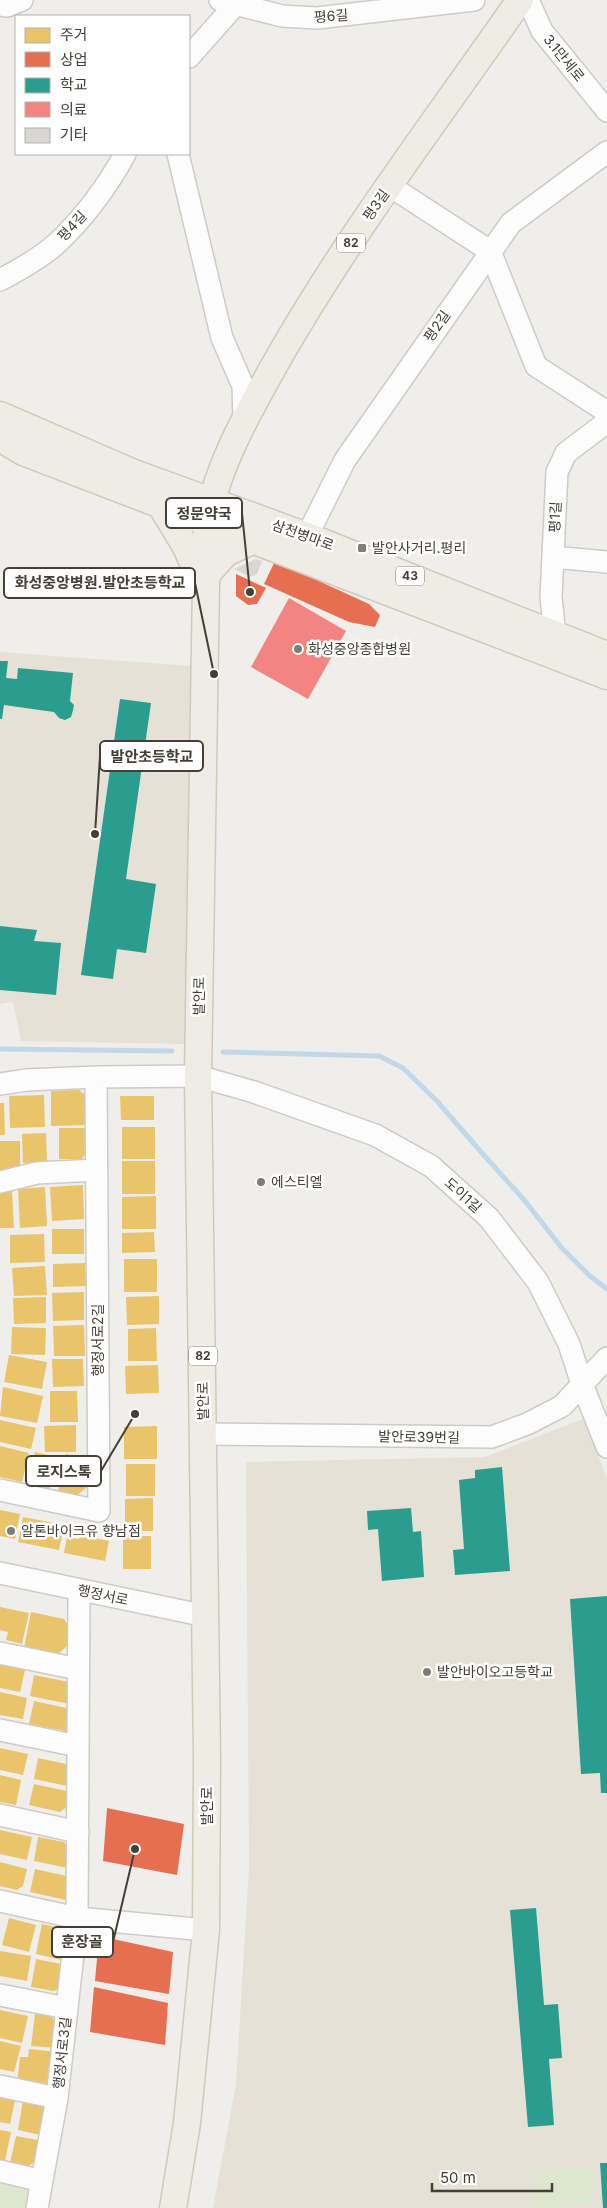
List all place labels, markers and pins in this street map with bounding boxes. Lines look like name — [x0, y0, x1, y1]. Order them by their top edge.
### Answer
callout: 정문약국 — [166, 498, 242, 528]
place label: 발안사거리.평리 — [372, 539, 466, 556]
marker: 발안사거리.평리 — [356, 542, 368, 554]
callout: 화성중앙병원.발안초등학교 — [4, 568, 195, 598]
place label: 화성중앙종합병원 — [308, 640, 411, 657]
marker: 화성중앙종합병원 — [292, 643, 304, 655]
callout: 발안초등학교 — [100, 741, 203, 771]
place label: 에스티엘 — [271, 1173, 323, 1190]
marker: 에스티엘 — [255, 1176, 267, 1188]
callout: 로지스톡 — [26, 1456, 101, 1486]
place label: 알톤바이크유 향남점 — [21, 1522, 141, 1539]
marker: 알톤바이크유 향남점 — [5, 1525, 17, 1537]
place label: 발안바이오고등학교 — [437, 1663, 553, 1680]
marker: 발안바이오고등학교 — [421, 1666, 433, 1678]
callout: 훈장골 — [52, 1927, 113, 1957]

